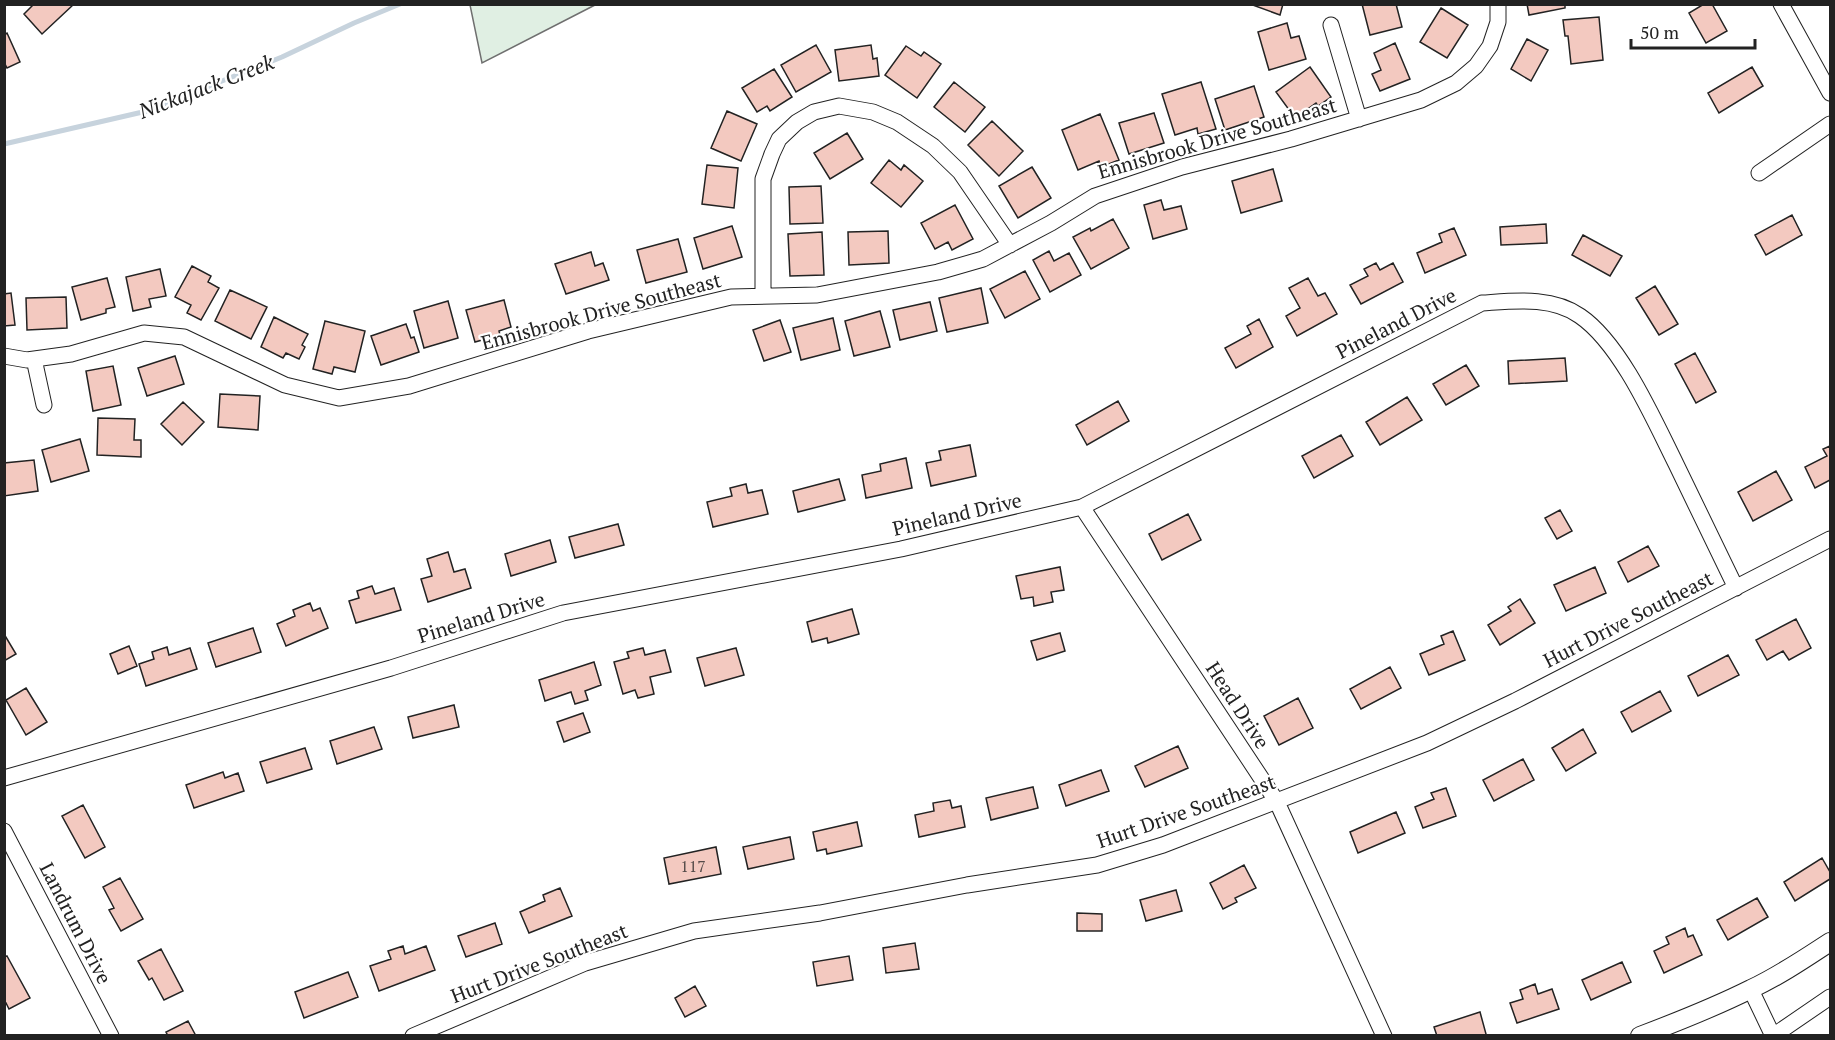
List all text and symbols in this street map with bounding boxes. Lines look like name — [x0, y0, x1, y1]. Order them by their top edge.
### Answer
scale bar — [1631, 12, 1756, 50]
text: 50 m — [1640, 20, 1680, 44]
water label: Nickajack Creek — [133, 47, 279, 125]
street label: Ennisbrook Drive Southeast — [1094, 91, 1340, 185]
street label: Ennisbrook Drive Southeast — [478, 266, 724, 356]
street label: Pineland Drive — [1331, 281, 1461, 365]
street label: Pineland Drive — [890, 486, 1024, 542]
street label: Hurt Drive Southeast — [1538, 564, 1718, 674]
street label: Pineland Drive — [414, 585, 548, 649]
street label: Head Drive — [1200, 656, 1276, 754]
street label: Hurt Drive Southeast — [1093, 768, 1279, 854]
house number: 117 — [680, 855, 706, 877]
street label: Landrum Drive — [34, 858, 118, 988]
street label: Hurt Drive Southeast — [447, 917, 632, 1009]

